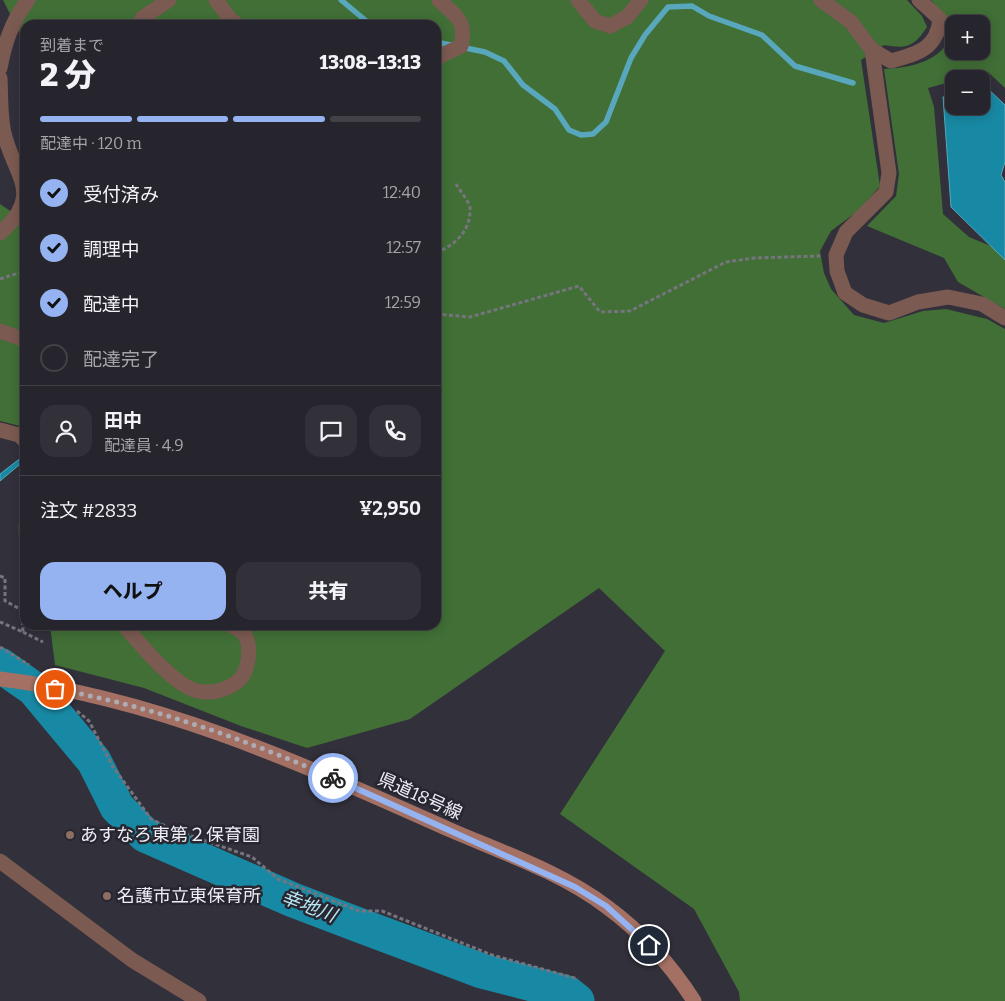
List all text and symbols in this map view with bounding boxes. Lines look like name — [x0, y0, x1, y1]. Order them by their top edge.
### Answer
map controls — [945, 15, 990, 115]
button: + — [945, 15, 990, 60]
text: 到着まで — [40, 36, 104, 55]
text: 13:08–13:13 — [320, 51, 421, 74]
text: 2 分 — [40, 56, 96, 94]
button: − — [945, 70, 990, 115]
text: 配達中 · 120 m — [40, 134, 142, 153]
icon: check — [40, 179, 68, 207]
text: 受付済み — [83, 183, 159, 206]
text: 12:40 — [383, 183, 421, 202]
icon: check — [40, 234, 68, 262]
text: 調理中 — [83, 238, 140, 261]
text: 12:57 — [386, 238, 421, 257]
icon: check — [40, 289, 68, 317]
text: 配達中 — [83, 293, 140, 316]
text: 12:59 — [385, 293, 421, 312]
text: 配達完了 — [83, 348, 159, 371]
button: person — [40, 405, 92, 457]
button: chat — [305, 405, 357, 457]
button: phone — [369, 405, 421, 457]
text: 田中 — [104, 409, 142, 432]
text: 配達員 · 4.9 — [104, 436, 184, 455]
text: ¥2,950 — [359, 497, 421, 520]
text: 注文 #2833 — [40, 499, 137, 522]
button: ヘルプ — [40, 562, 226, 620]
button: 共有 — [236, 562, 421, 620]
pin — [34, 668, 76, 710]
icon: bag — [41, 675, 69, 703]
courier — [308, 753, 358, 803]
icon: bike — [319, 764, 347, 792]
street label: 県道18号線 — [374, 768, 466, 824]
place label: あすなろ東第２保育園 — [80, 824, 260, 846]
marker: あすなろ東第２保育園 — [64, 829, 76, 841]
place label: 名護市立東保育所 — [117, 885, 261, 907]
water label: 幸地川 — [278, 885, 342, 928]
marker: 名護市立東保育所 — [101, 890, 113, 902]
pin — [628, 924, 670, 966]
icon: home — [635, 931, 663, 959]

